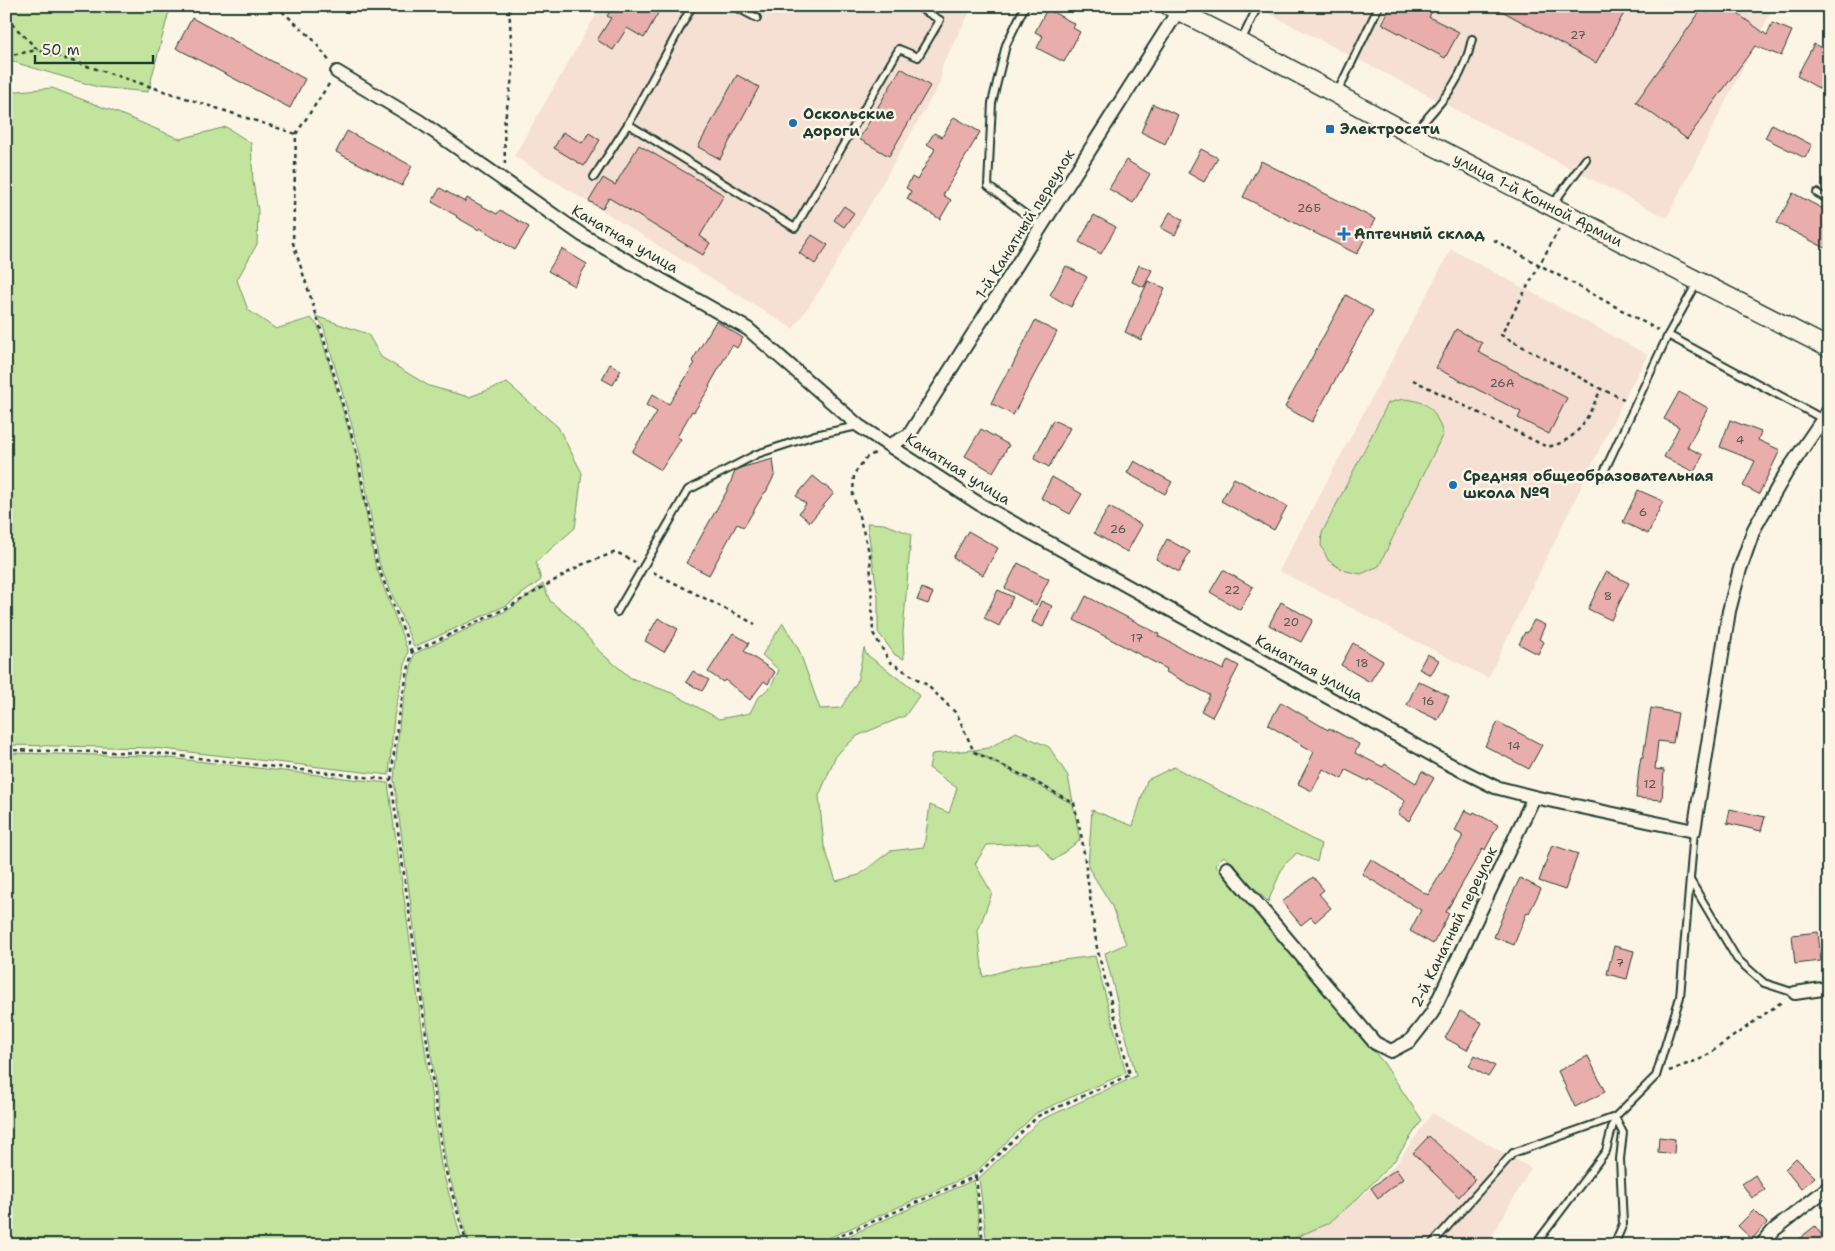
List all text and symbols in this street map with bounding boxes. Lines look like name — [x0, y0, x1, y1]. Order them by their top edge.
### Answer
house number: 27 — [1570, 27, 1586, 43]
scale bar — [35, 32, 152, 64]
text: 50 m — [42, 40, 80, 60]
place label: Оскольские дороги — [803, 104, 895, 141]
marker: Оскольские дороги — [787, 117, 799, 129]
place label: Электросети — [1340, 119, 1440, 139]
marker: Электросети — [1324, 123, 1336, 135]
street label: 1-й Канатный переулок — [971, 145, 1079, 303]
street label: улица 1-й Конной Армии — [1450, 149, 1626, 252]
street label: Канатная улица — [568, 200, 683, 278]
house number: 26Б — [1297, 200, 1321, 216]
place label: Аптечный склад — [1354, 224, 1485, 244]
marker: Аптечный склад — [1338, 228, 1350, 240]
house number: 26А — [1490, 375, 1515, 391]
street label: Канатная улица — [902, 429, 1015, 510]
house number: 4 — [1736, 432, 1744, 448]
place label: Средняя общеобразовательная школа №9 — [1463, 466, 1714, 503]
marker: Средняя общеобразовательная школа №9 — [1447, 479, 1459, 491]
house number: 6 — [1639, 504, 1647, 520]
house number: 26 — [1110, 521, 1126, 537]
house number: 22 — [1224, 582, 1240, 598]
house number: 8 — [1604, 588, 1612, 604]
house number: 20 — [1283, 614, 1299, 630]
house number: 17 — [1131, 630, 1143, 646]
street label: Канатная улица — [1252, 630, 1367, 706]
house number: 18 — [1355, 655, 1369, 671]
house number: 16 — [1421, 693, 1435, 709]
house number: 14 — [1508, 738, 1520, 754]
house number: 12 — [1644, 776, 1656, 792]
street label: 2-й Канатный переулок — [1406, 843, 1502, 1011]
house number: 7 — [1616, 955, 1624, 971]

